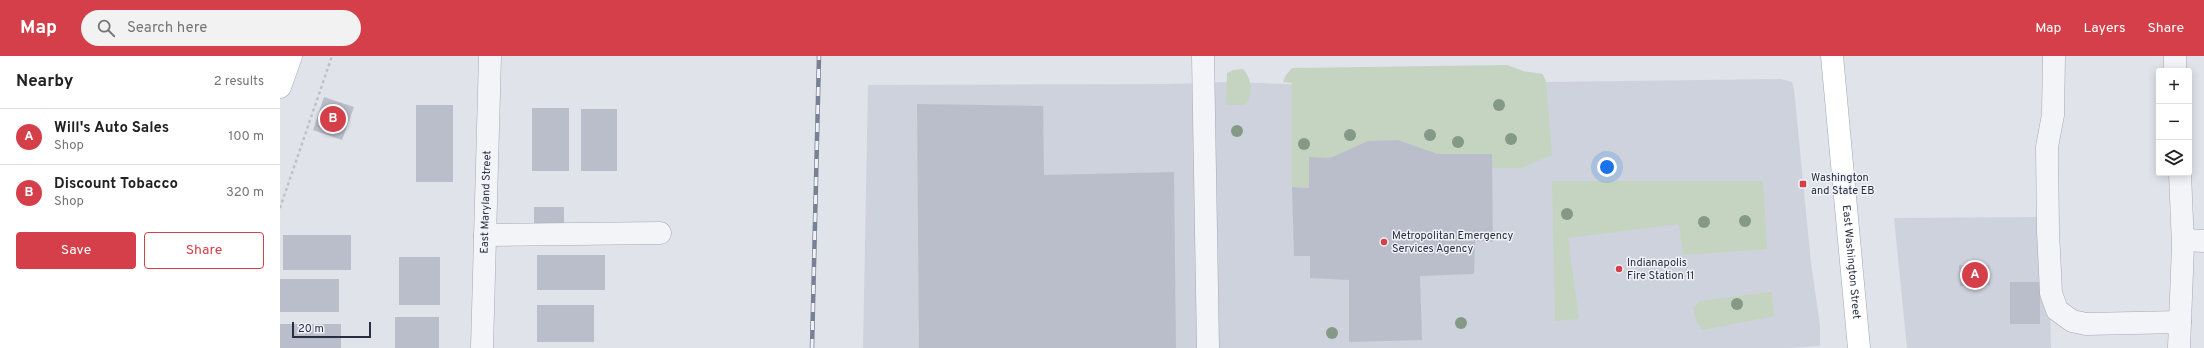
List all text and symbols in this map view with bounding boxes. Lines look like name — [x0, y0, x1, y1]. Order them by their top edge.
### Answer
search box — [81, 10, 361, 46]
text: Map — [20, 16, 57, 40]
icon: search — [95, 17, 117, 39]
text: Search here — [127, 19, 207, 38]
text: Map — [2035, 20, 2061, 37]
text: Layers — [2083, 20, 2125, 37]
text: Share — [2147, 20, 2184, 37]
map controls — [2156, 68, 2192, 176]
button: + — [2156, 68, 2192, 104]
text: Nearby — [16, 71, 73, 93]
text: 2 results — [214, 74, 264, 90]
pin: B — [320, 104, 346, 134]
button: − — [2156, 104, 2192, 140]
text: Will's Auto Sales — [54, 119, 169, 138]
text: A — [24, 129, 34, 145]
text: 100 m — [228, 129, 264, 145]
text: Shop — [54, 138, 84, 154]
button: layers — [2156, 140, 2192, 176]
street label: East Maryland Street — [478, 150, 494, 254]
your location — [1597, 157, 1617, 177]
place label: Washington and State EB — [1811, 171, 1875, 198]
text: Discount Tobacco — [54, 175, 178, 194]
marker: Washington and State EB — [1798, 179, 1808, 189]
text: B — [25, 185, 33, 201]
text: 320 m — [226, 185, 264, 201]
text: Shop — [54, 194, 84, 210]
street label: East Washington Street — [1839, 204, 1863, 320]
place label: Metropolitan Emergency Services Agency — [1392, 229, 1514, 256]
button: Save — [16, 232, 136, 269]
button: Share — [144, 232, 264, 269]
marker: Metropolitan Emergency Services Agency — [1379, 237, 1389, 247]
place label: Indianapolis Fire Station 11 — [1627, 256, 1694, 283]
pin: A — [1962, 260, 1988, 290]
marker: Indianapolis Fire Station 11 — [1614, 264, 1624, 274]
scale bar — [292, 320, 371, 339]
text: 20 m — [298, 322, 324, 336]

